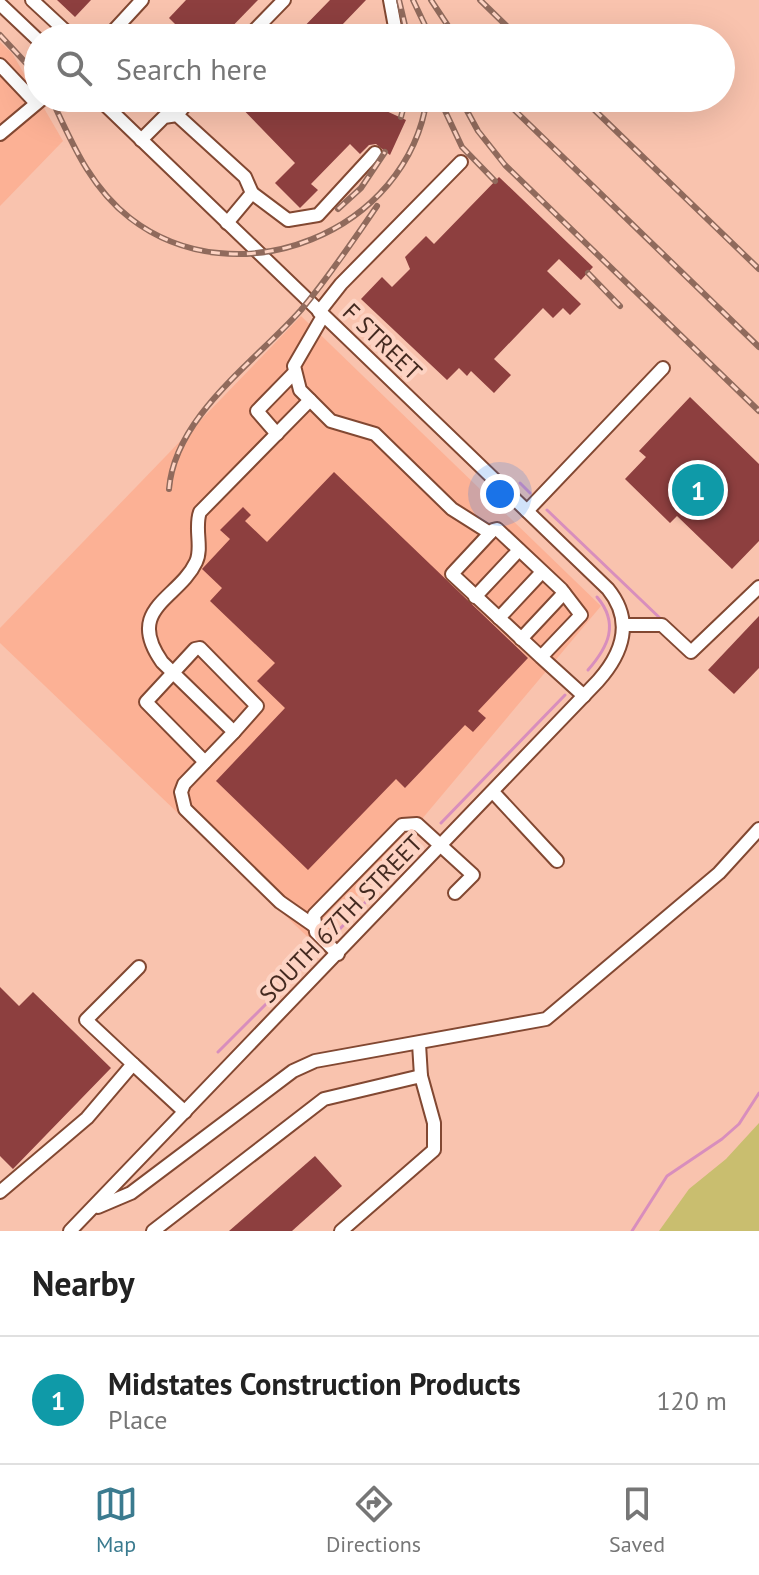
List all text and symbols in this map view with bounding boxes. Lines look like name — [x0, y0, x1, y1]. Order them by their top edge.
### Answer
search box — [24, 24, 735, 112]
icon: search — [52, 46, 96, 90]
text: Search here — [116, 49, 267, 88]
street label: F STREET — [336, 296, 428, 387]
pin: 1 — [672, 460, 724, 520]
your location — [480, 474, 520, 514]
street label: SOUTH 67TH STREET — [252, 828, 429, 1009]
text: Nearby — [32, 1261, 134, 1305]
text: Midstates Construction Products — [108, 1364, 521, 1403]
text: 1 — [51, 1384, 65, 1417]
text: 120 m — [656, 1384, 727, 1417]
text: Place — [108, 1403, 167, 1436]
tab: Map — [94, 1482, 138, 1558]
tab: Directions — [326, 1482, 421, 1558]
tab: Saved — [609, 1482, 665, 1558]

